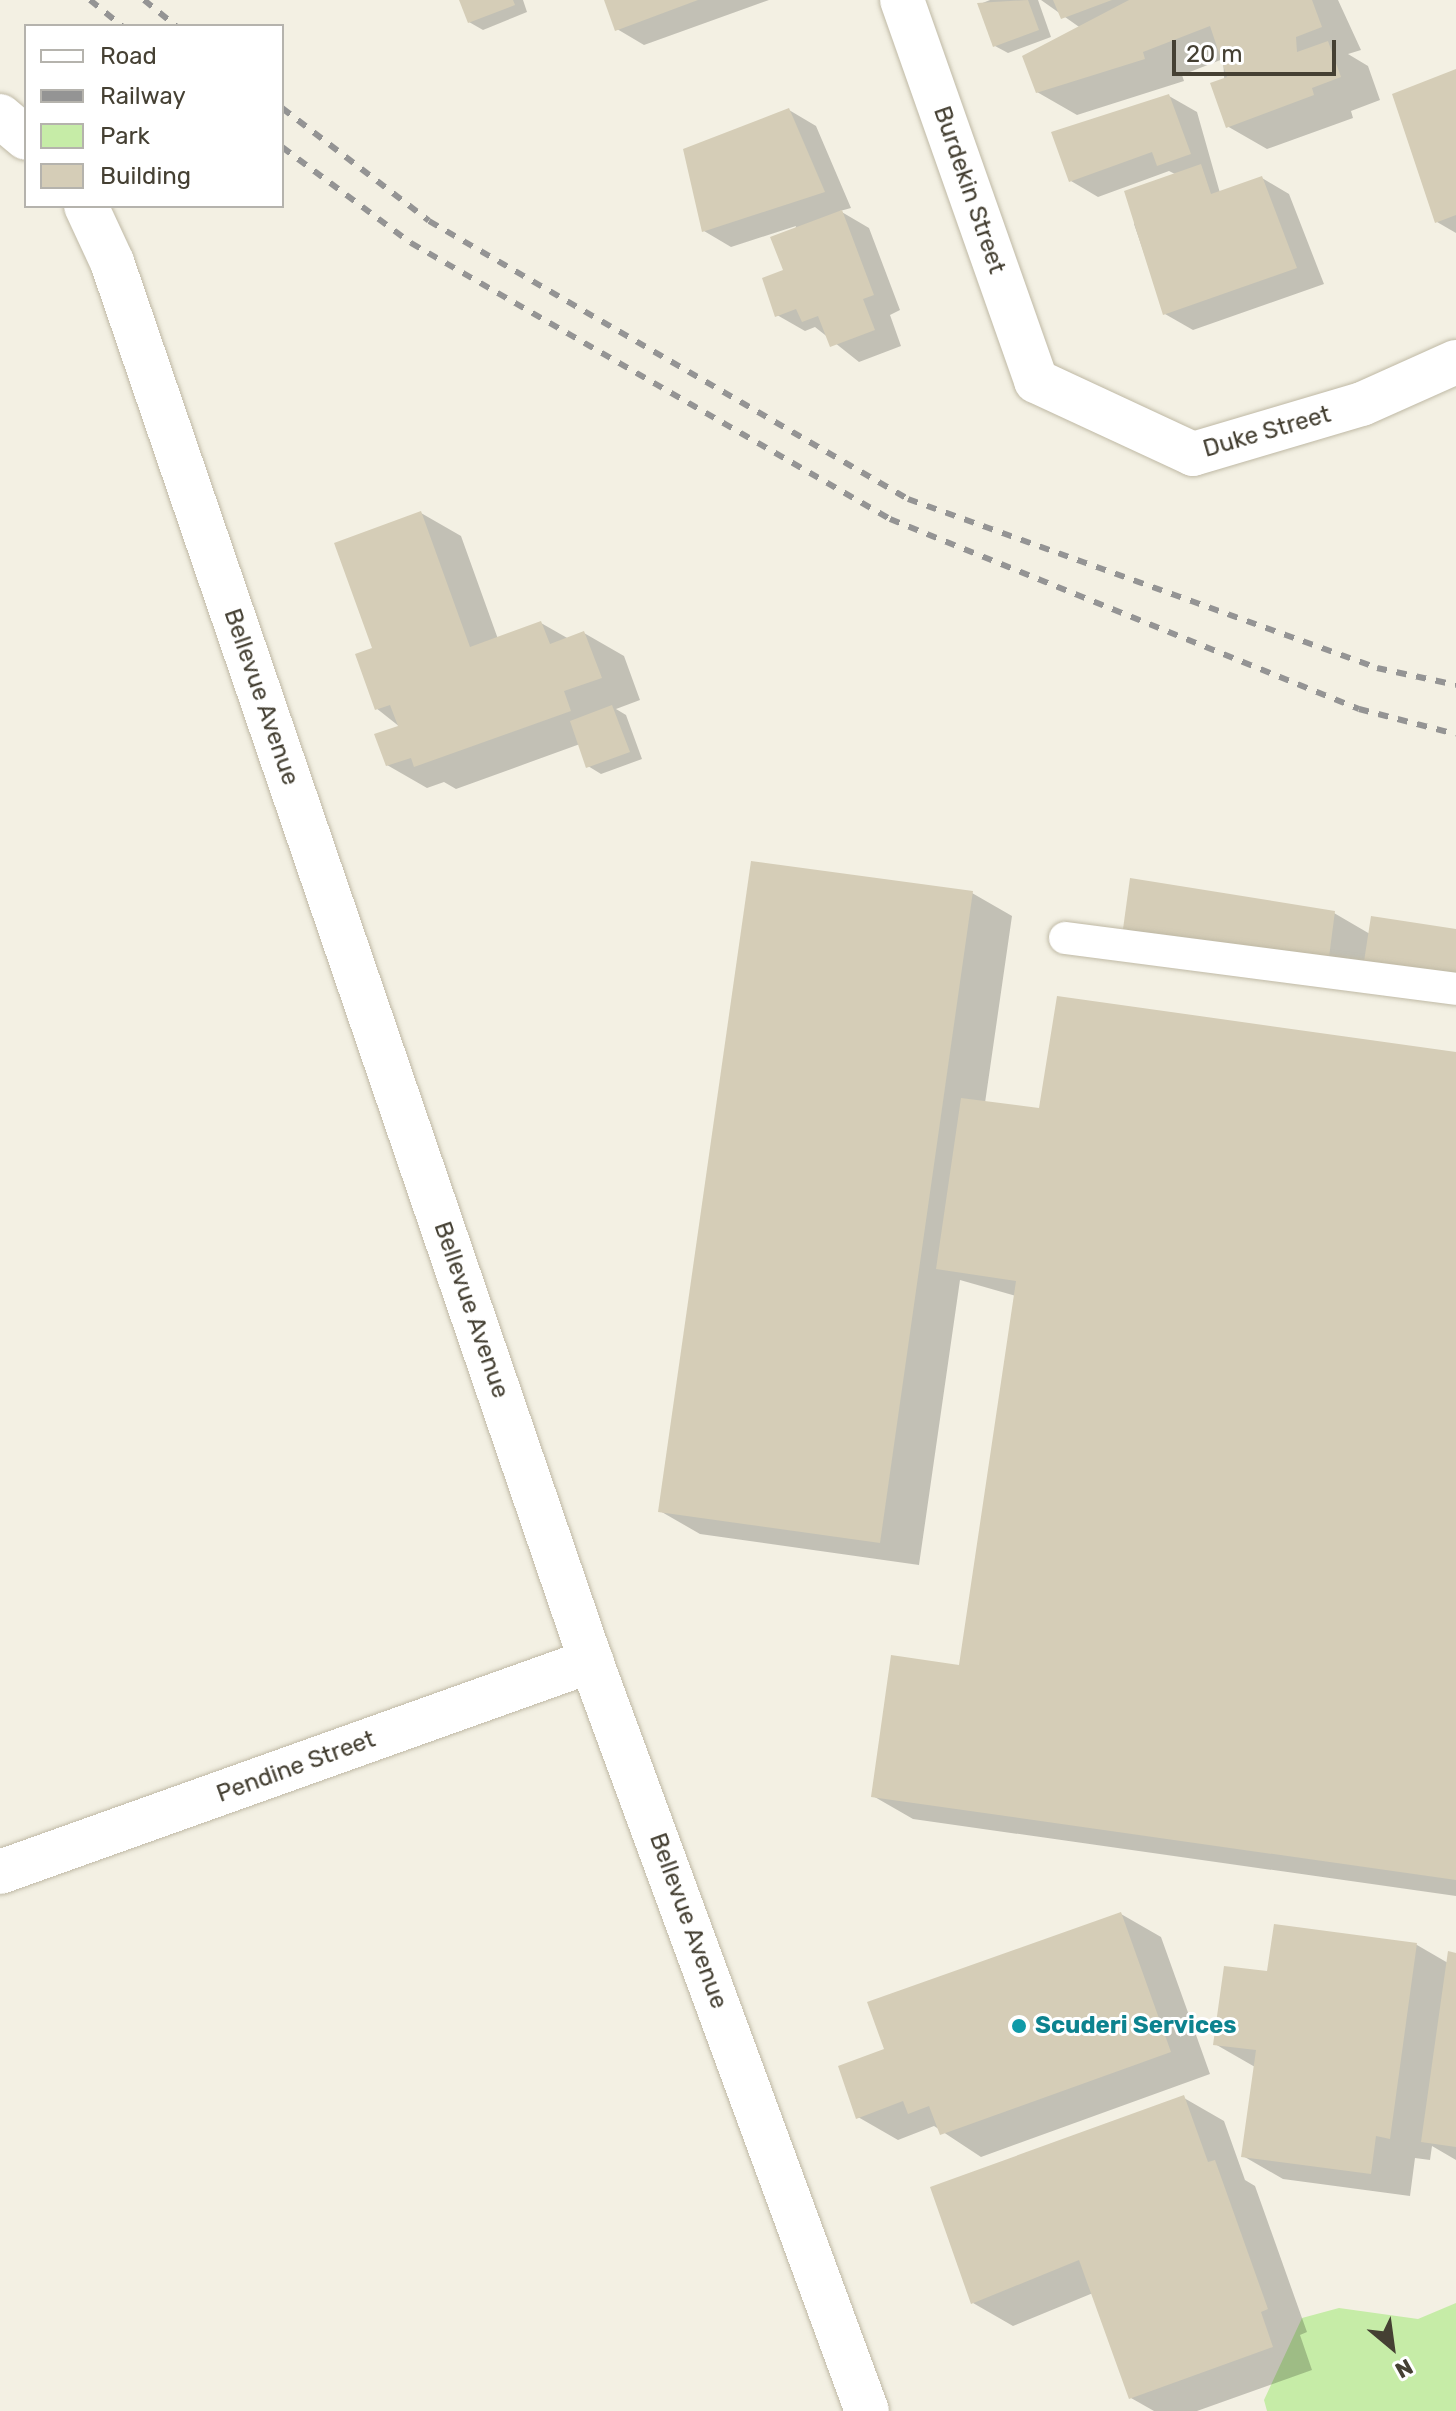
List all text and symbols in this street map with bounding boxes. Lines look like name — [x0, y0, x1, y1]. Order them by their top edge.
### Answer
legend — [24, 24, 284, 208]
scale bar — [1176, 24, 1340, 74]
text: 20 m — [1186, 40, 1243, 68]
text: Road — [100, 42, 157, 70]
text: Railway — [100, 82, 186, 110]
street label: Burdekin Street — [927, 103, 1011, 277]
text: Park — [100, 122, 150, 150]
text: Building — [100, 162, 191, 190]
street label: Duke Street — [1200, 400, 1334, 464]
street label: Bellevue Avenue — [217, 605, 305, 789]
street label: Bellevue Avenue — [427, 1218, 515, 1402]
street label: Pendine Street — [213, 1725, 379, 1809]
street label: Bellevue Avenue — [643, 1829, 733, 2013]
place label: Scuderi Services — [1035, 2012, 1237, 2040]
marker: Scuderi Services — [1010, 2017, 1028, 2035]
north arrow — [1352, 2307, 1432, 2387]
text: N — [1390, 2353, 1417, 2384]

